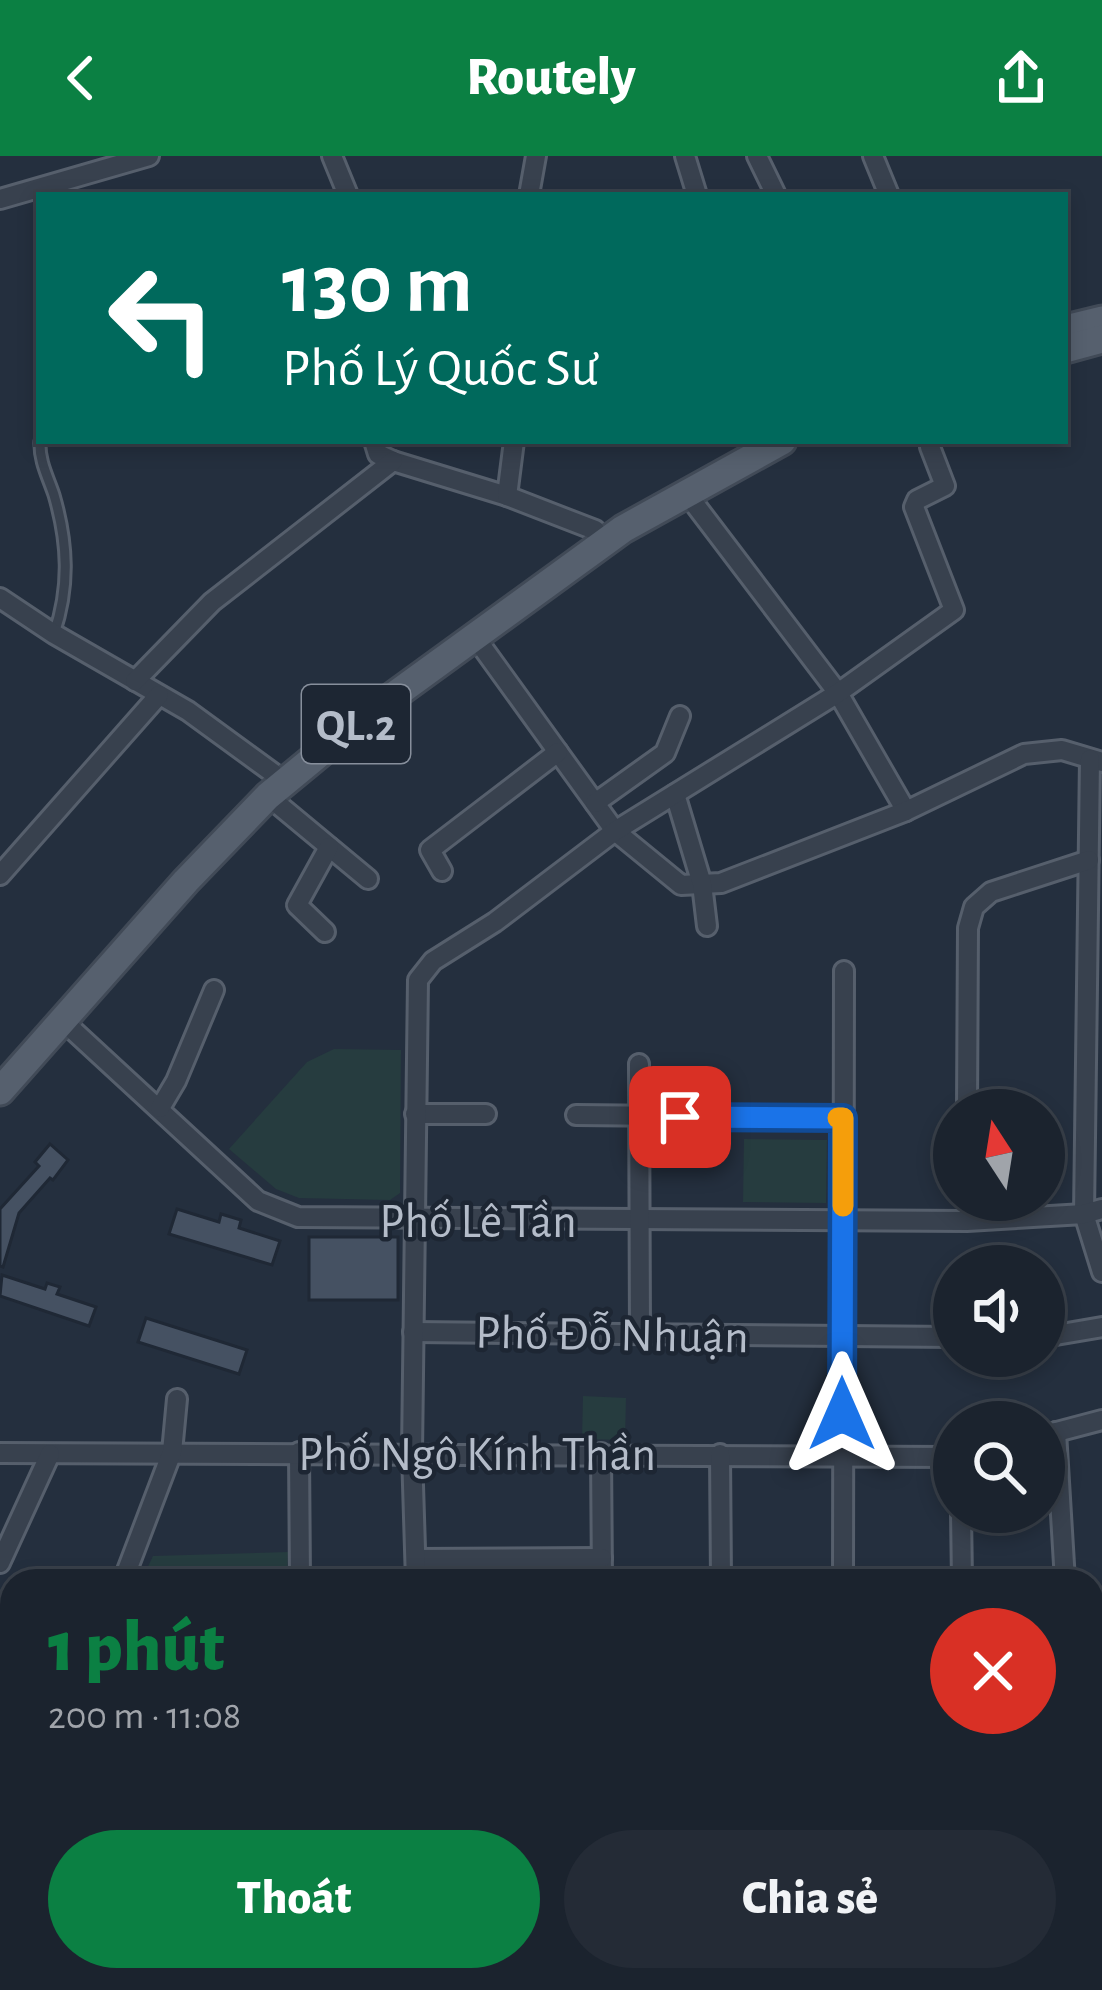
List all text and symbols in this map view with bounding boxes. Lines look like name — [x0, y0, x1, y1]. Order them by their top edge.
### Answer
icon: back — [48, 45, 114, 111]
icon: share — [988, 45, 1054, 111]
text: Routely — [466, 51, 636, 105]
icon: left — [84, 240, 240, 396]
text: 130 m — [282, 244, 473, 328]
text: Phố Lý Quốc Sư — [282, 342, 600, 396]
road number: QL.2 — [302, 685, 410, 763]
pin — [629, 1066, 731, 1168]
icon: arrive — [647, 1084, 713, 1150]
north arrow — [933, 1089, 1065, 1221]
map controls — [933, 1089, 1065, 1533]
street label: Phố Lê Tần — [379, 1198, 577, 1247]
button: sound — [933, 1245, 1065, 1377]
street label: Phố Đỗ Nhuận — [475, 1307, 749, 1362]
position arrow — [779, 1351, 905, 1477]
button: search — [933, 1401, 1065, 1533]
street label: Phố Ngô Kính Thần — [298, 1431, 656, 1480]
button: close — [930, 1608, 1056, 1734]
text: 1 phút — [48, 1612, 225, 1684]
text: 200 m · 11:08 — [48, 1697, 241, 1736]
button: Thoát — [48, 1830, 540, 1968]
button: Chia sẻ — [564, 1830, 1056, 1968]

